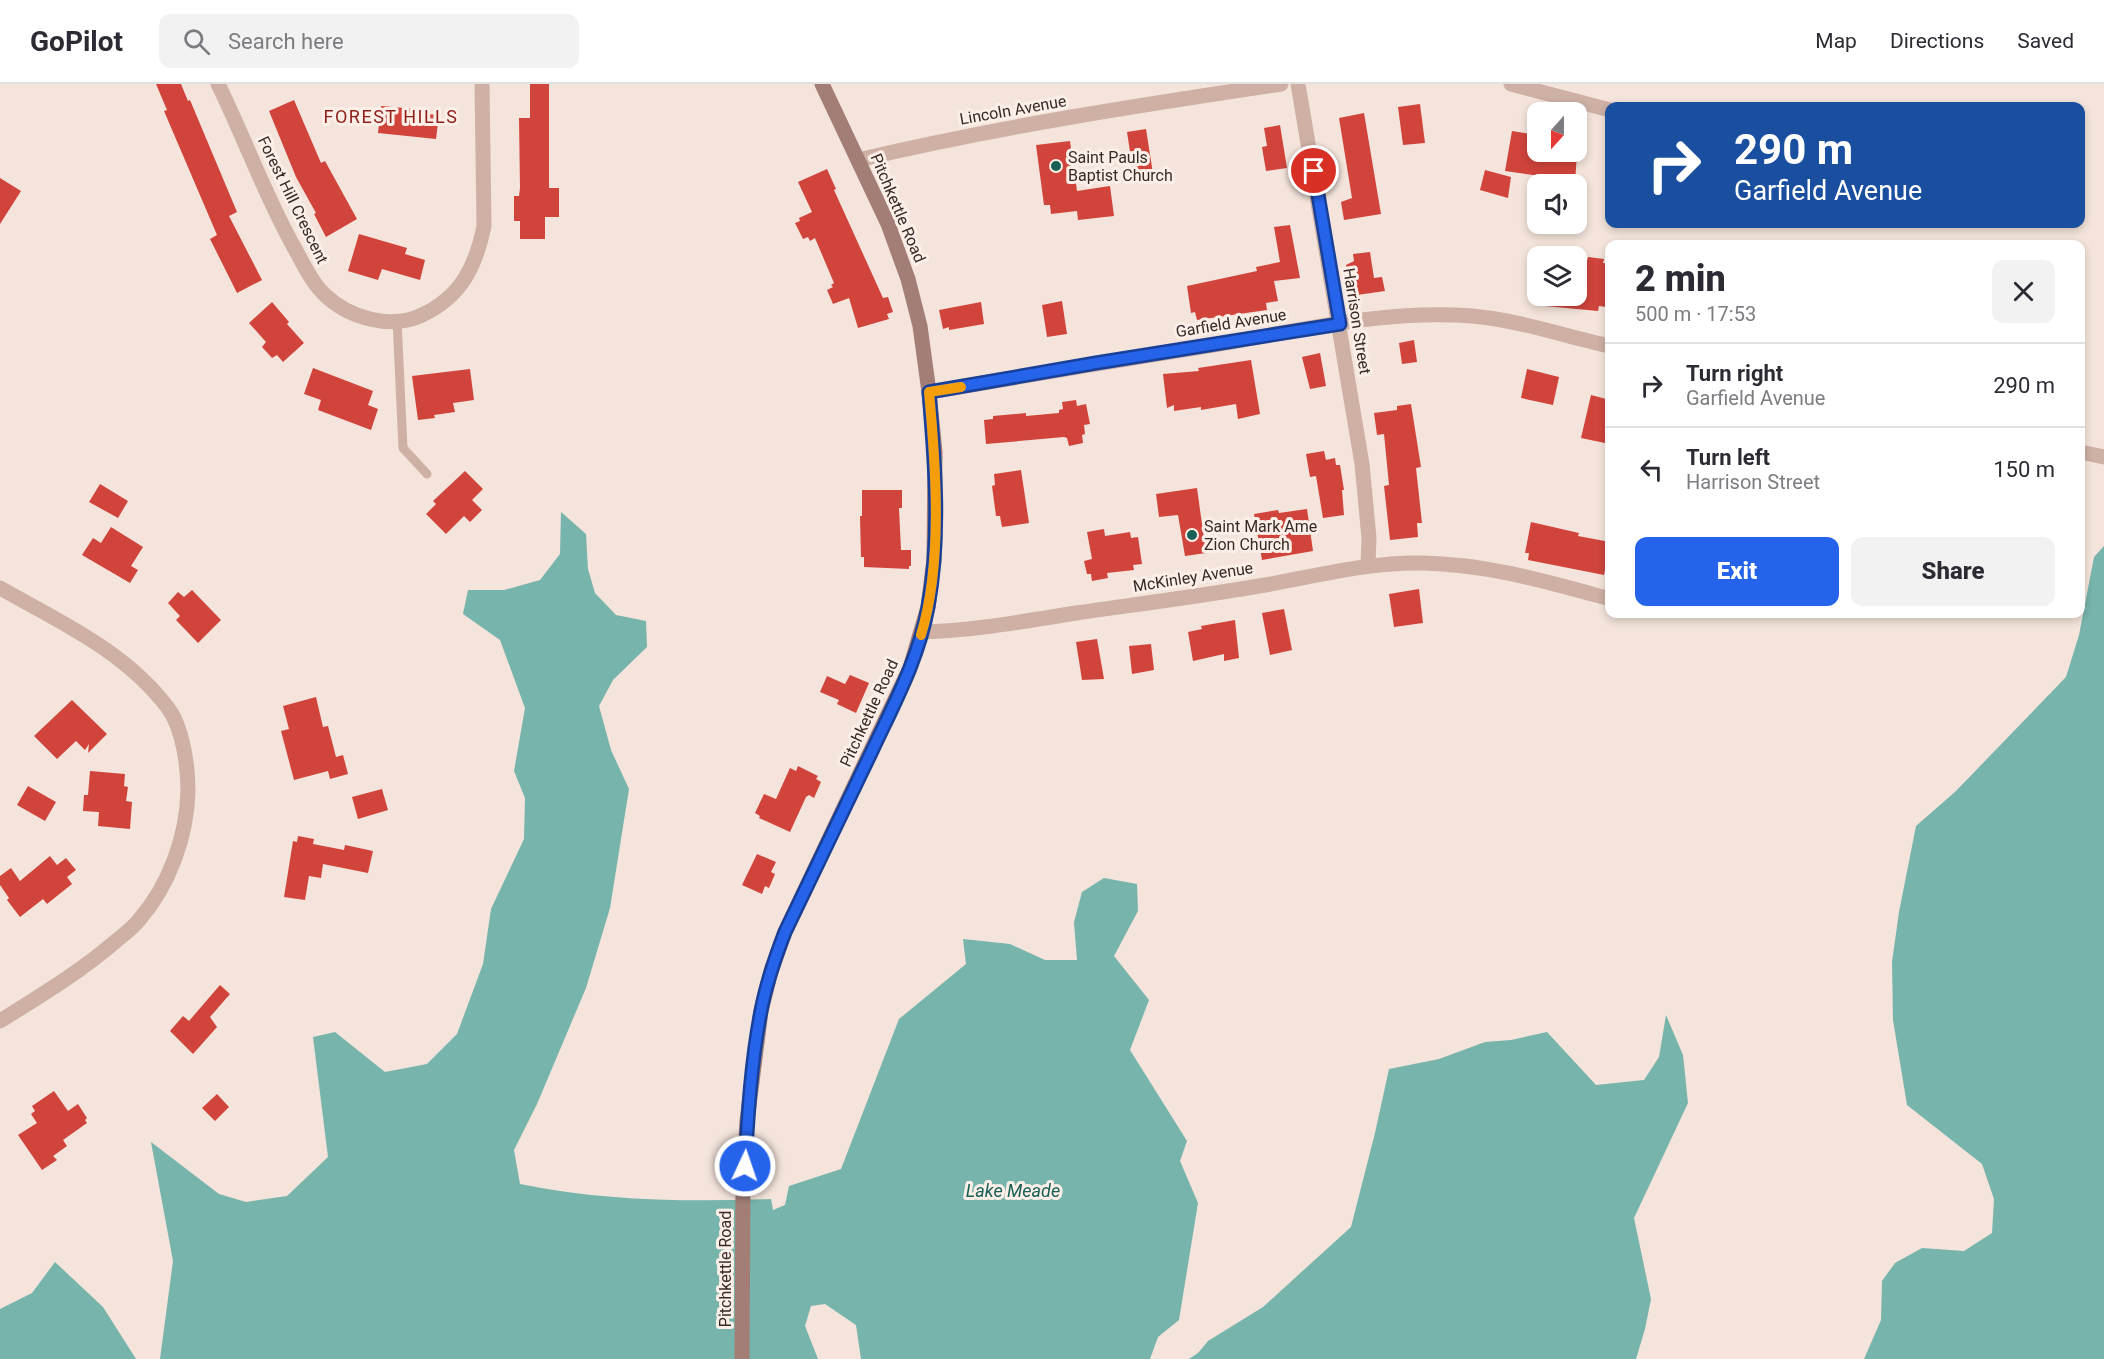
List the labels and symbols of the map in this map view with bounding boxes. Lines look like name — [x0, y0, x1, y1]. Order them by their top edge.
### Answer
street label: Lincoln Avenue — [958, 91, 1068, 129]
north arrow — [1527, 102, 1587, 162]
district label: FOREST HILLS — [323, 106, 459, 127]
street label: Forest Hill Crescent — [254, 133, 332, 267]
pin — [1288, 145, 1339, 196]
place label: Saint Pauls Baptist Church — [1068, 148, 1173, 185]
street label: Pitchkettle Road — [867, 151, 929, 265]
marker: Saint Pauls Baptist Church — [1049, 159, 1063, 173]
street label: Harrison Street — [1339, 267, 1375, 375]
street label: Garfield Avenue — [1174, 305, 1288, 341]
place label: Saint Mark Ame Zion Church — [1204, 517, 1317, 554]
marker: Saint Mark Ame Zion Church — [1185, 528, 1199, 542]
street label: McKinley Avenue — [1132, 558, 1254, 596]
street label: Pitchkettle Road — [836, 656, 902, 770]
position arrow — [713, 1134, 777, 1198]
water label: Lake Meade — [966, 1180, 1060, 1201]
street label: Pitchkettle Road — [716, 1211, 735, 1327]

